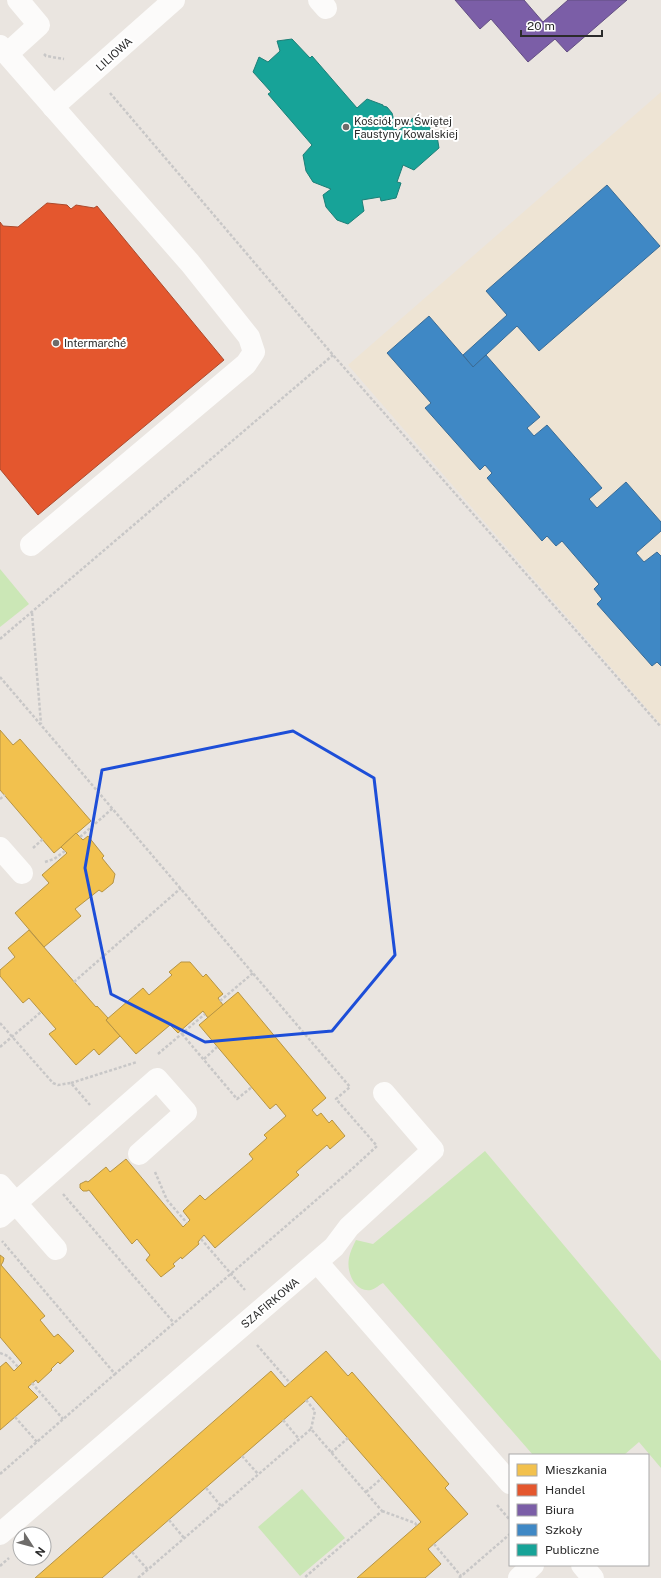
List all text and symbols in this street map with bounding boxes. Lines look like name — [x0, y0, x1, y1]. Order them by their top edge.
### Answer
scale bar — [521, 12, 602, 38]
text: 20 m — [527, 19, 555, 33]
street label: LILIOWA — [94, 35, 134, 73]
place label: Kościół pw. Świętej Faustyny Kowalskiej — [354, 114, 458, 140]
marker: Kościół pw. Świętej Faustyny Kowalskiej — [341, 122, 351, 132]
place label: Intermarché — [64, 337, 126, 349]
marker: Intermarché — [51, 338, 61, 348]
street label: SZAFIRKOWA — [239, 1275, 301, 1331]
legend — [509, 1454, 649, 1566]
text: Mieszkania — [545, 1463, 607, 1477]
text: Handel — [545, 1483, 586, 1497]
text: Biura — [545, 1503, 574, 1517]
text: Szkoły — [545, 1523, 583, 1537]
north arrow — [12, 1526, 52, 1566]
text: Publiczne — [545, 1543, 599, 1557]
text: N — [33, 1545, 47, 1559]

